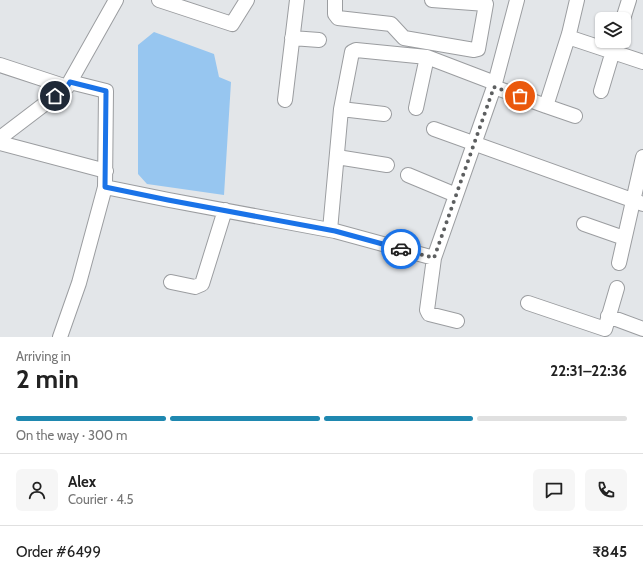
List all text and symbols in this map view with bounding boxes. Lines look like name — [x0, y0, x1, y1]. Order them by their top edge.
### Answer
map controls — [595, 12, 631, 48]
button: layers — [595, 12, 631, 48]
pin — [38, 79, 72, 113]
pin — [503, 79, 537, 113]
icon: home — [44, 85, 66, 107]
icon: bag — [509, 85, 531, 107]
courier — [381, 229, 421, 269]
icon: car — [390, 238, 412, 260]
text: Arriving in — [16, 348, 71, 364]
text: 22:31–22:36 — [550, 362, 627, 380]
text: 2 min — [16, 363, 79, 395]
text: On the way · 300 m — [16, 427, 128, 443]
button: person — [16, 469, 58, 511]
button: chat — [533, 469, 575, 511]
button: phone — [585, 469, 627, 511]
text: Alex — [68, 473, 96, 491]
text: Courier · 4.5 — [68, 491, 133, 507]
text: Order #6499 — [16, 543, 101, 561]
text: ₹845 — [592, 543, 627, 561]

